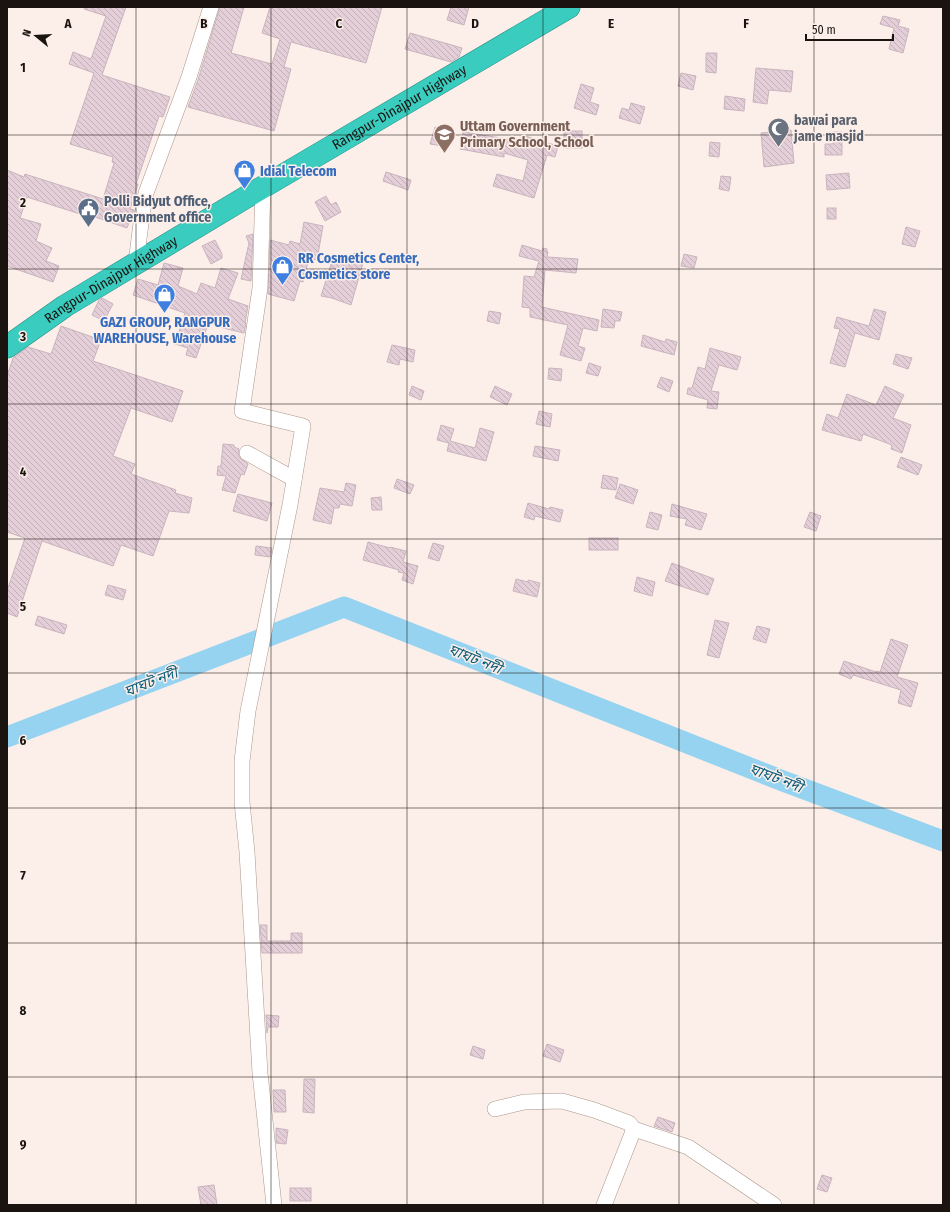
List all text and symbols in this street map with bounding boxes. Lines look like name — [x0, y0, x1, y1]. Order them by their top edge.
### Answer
north arrow — [16, 16, 56, 56]
text: A — [63, 16, 72, 31]
text: B — [200, 16, 208, 31]
text: C — [336, 16, 343, 31]
text: D — [471, 16, 479, 31]
text: E — [608, 16, 614, 31]
text: F — [743, 16, 749, 31]
scale bar — [806, 16, 893, 42]
text: 50 m — [812, 23, 836, 37]
text: N — [20, 28, 34, 38]
text: 1 — [20, 60, 26, 75]
street label: Rangpur-Dinajpur Highway — [329, 61, 470, 153]
place label: bawai para jame masjid — [793, 112, 864, 145]
mosque icon: bawai para jame masjid — [765, 115, 791, 148]
place label: Uttam Government Primary School, School — [460, 118, 594, 151]
school or university icon: Uttam Government Primary School, School — [432, 121, 458, 154]
shop icon: Idial Telecom — [231, 158, 257, 191]
place label: Idial Telecom — [260, 163, 337, 180]
place label: Polli Bidyut Office, Government office — [104, 193, 211, 226]
text: 2 — [19, 195, 26, 210]
public building icon: Polli Bidyut Office, Government office — [76, 196, 102, 229]
street label: Rangpur-Dinajpur Highway — [41, 232, 181, 327]
place label: RR Cosmetics Center, Cosmetics store — [298, 250, 419, 283]
shop icon: RR Cosmetics Center, Cosmetics store — [269, 253, 295, 286]
shop icon: GAZI GROUP, RANGPUR WAREHOUSE, Warehouse — [152, 281, 178, 314]
place label: GAZI GROUP, RANGPUR WAREHOUSE, Warehouse — [94, 314, 236, 347]
text: 3 — [19, 329, 26, 344]
text: 4 — [20, 464, 27, 479]
text: 5 — [20, 599, 26, 614]
water label: ঘাঘট নদী — [446, 640, 507, 679]
water label: ঘাঘট নদী — [122, 663, 183, 700]
text: 6 — [20, 733, 27, 748]
water label: ঘাঘট নদী — [747, 760, 808, 797]
text: 7 — [20, 868, 26, 883]
text: 8 — [20, 1003, 27, 1018]
text: 9 — [20, 1137, 27, 1152]

